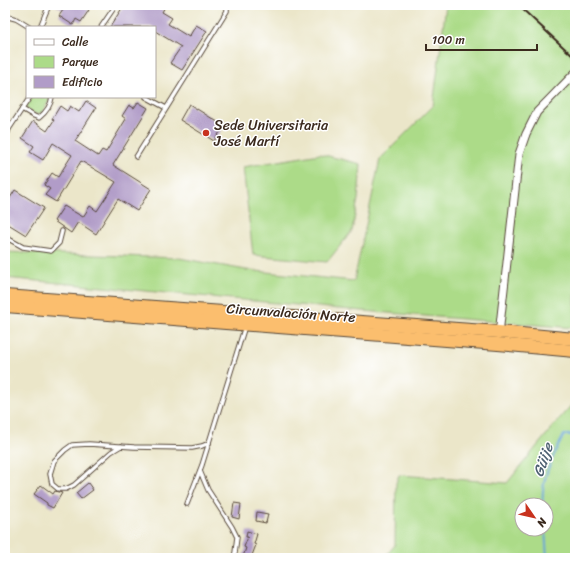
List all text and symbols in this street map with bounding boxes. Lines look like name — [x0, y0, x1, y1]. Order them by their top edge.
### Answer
legend — [26, 26, 156, 98]
scale bar — [426, 26, 537, 52]
text: 100 m — [432, 29, 465, 51]
text: Calle — [62, 31, 89, 53]
text: Parque — [62, 51, 99, 73]
text: Edificio — [62, 71, 102, 93]
place label: Sede Universitaria José Martí — [213, 113, 329, 154]
marker: Sede Universitaria José Martí — [201, 128, 211, 138]
street label: Circunvalación Norte — [226, 296, 356, 330]
water label: Güije — [525, 438, 561, 480]
north arrow — [514, 497, 554, 537]
text: N — [532, 513, 552, 531]

